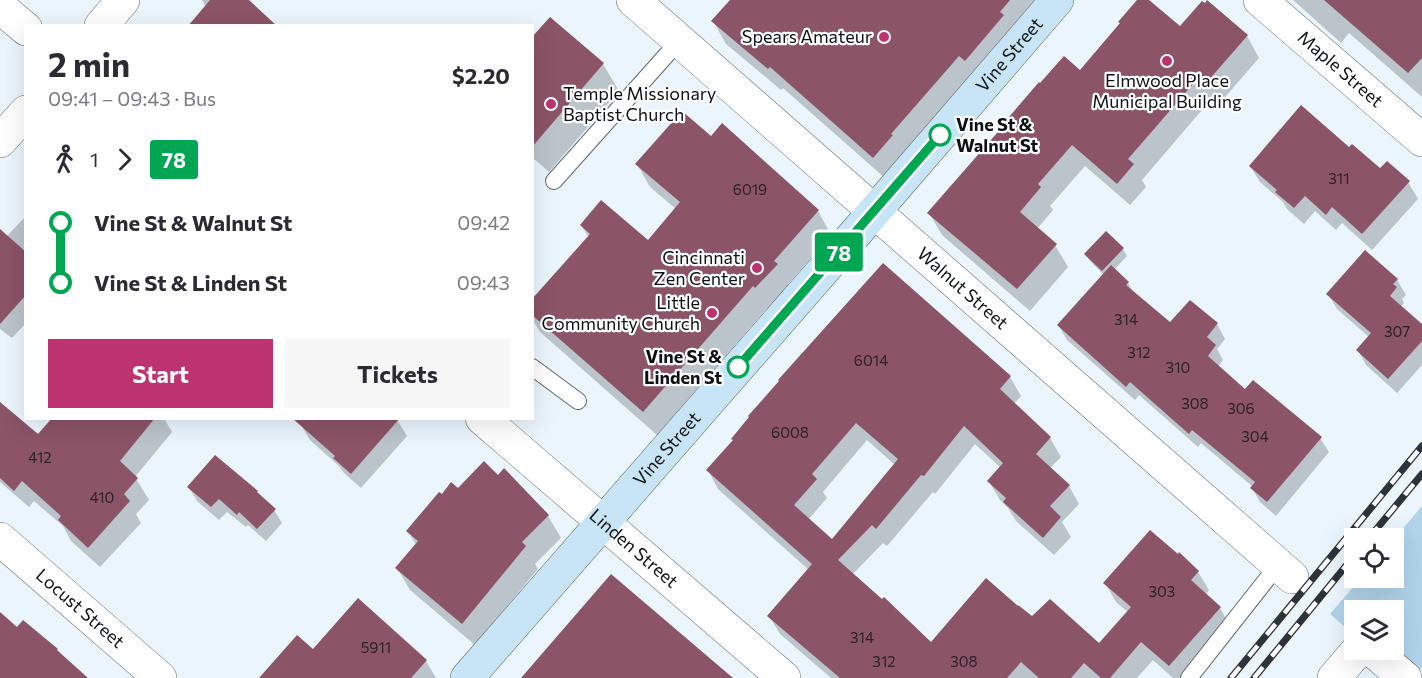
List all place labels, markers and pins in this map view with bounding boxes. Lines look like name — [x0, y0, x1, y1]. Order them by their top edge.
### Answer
place label: Spears Amateur — [742, 25, 872, 47]
marker: Spears Amateur — [877, 30, 891, 44]
marker: Elmwood Place Municipal Building — [1160, 54, 1174, 68]
place label: Elmwood Place Municipal Building — [1092, 69, 1242, 112]
place label: Temple Missionary Baptist Church — [563, 82, 716, 125]
marker: Temple Missionary Baptist Church — [544, 97, 558, 111]
place label: Vine St & Walnut St — [956, 113, 1039, 156]
marker: Vine St & Walnut St — [929, 124, 951, 146]
place label: Cincinnati Zen Center — [654, 246, 745, 289]
marker: Cincinnati Zen Center — [750, 261, 764, 275]
place label: Little Community Church — [542, 291, 700, 334]
marker: Little Community Church — [705, 306, 719, 320]
place label: Vine St & Linden St — [644, 345, 722, 388]
marker: Vine St & Linden St — [727, 356, 749, 378]

